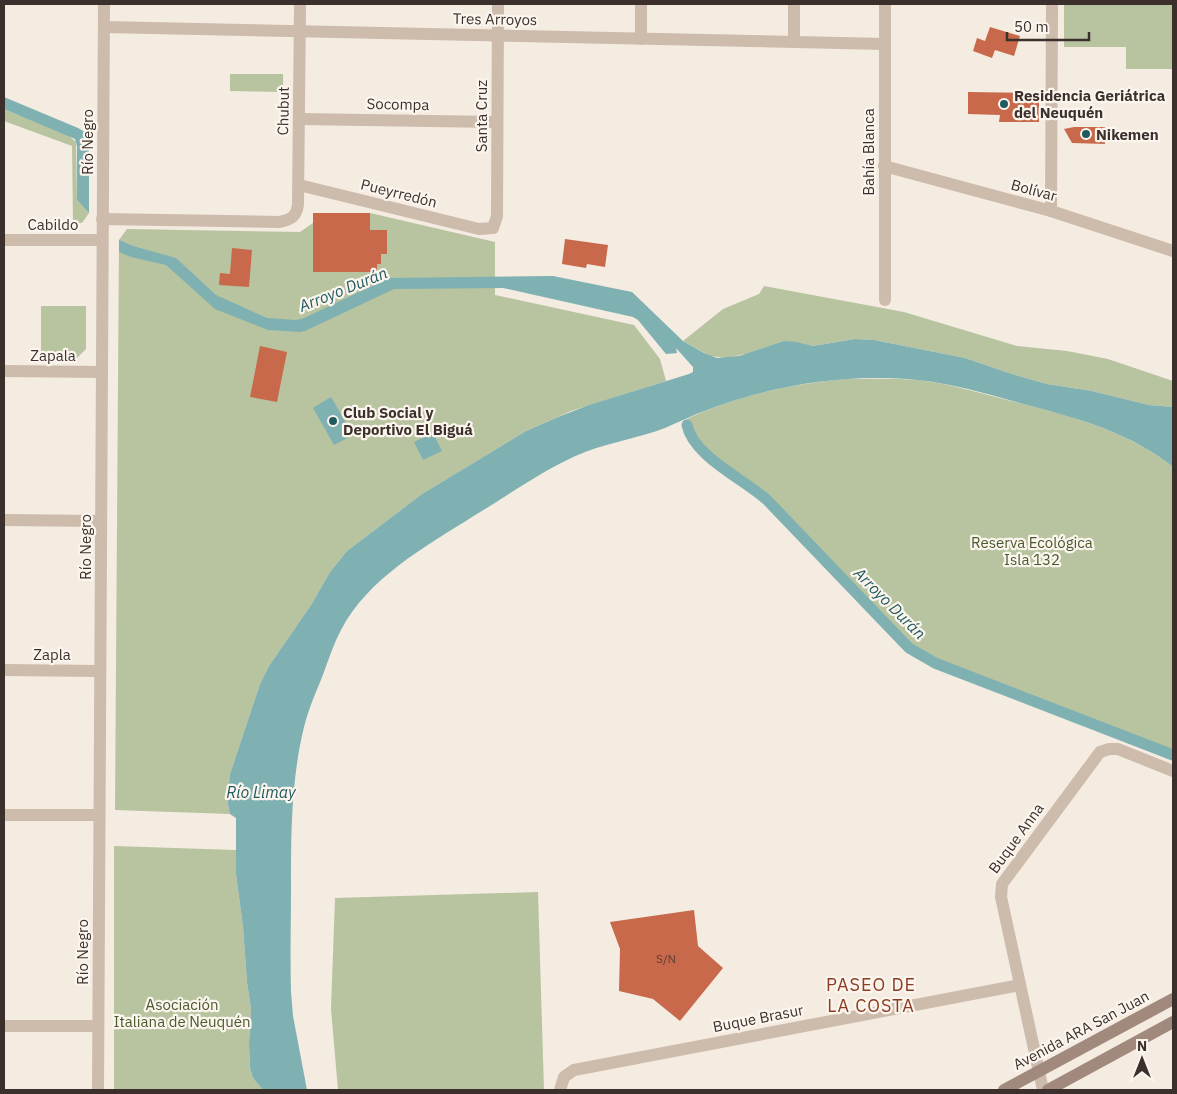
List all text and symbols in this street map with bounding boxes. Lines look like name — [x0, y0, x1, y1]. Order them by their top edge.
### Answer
street label: Tres Arroyos — [453, 9, 537, 29]
scale bar — [1007, 10, 1090, 42]
text: 50 m — [1014, 17, 1049, 36]
street label: Santa Cruz — [472, 80, 491, 152]
street label: Chubut — [273, 86, 293, 136]
place label: Residencia Geriátrica del Neuquén — [1014, 86, 1166, 122]
street label: Socompa — [366, 94, 430, 114]
marker: Residencia Geriátrica del Neuquén — [998, 98, 1010, 110]
street label: Bahía Blanca — [859, 108, 878, 196]
street label: Río Negro — [78, 109, 97, 175]
place label: Nikemen — [1096, 125, 1159, 144]
marker: Nikemen — [1080, 128, 1092, 140]
street label: Pueyrredón — [359, 174, 439, 212]
street label: Bolívar — [1009, 175, 1060, 205]
street label: Cabildo — [28, 215, 78, 234]
water label: Arroyo Durán — [295, 262, 390, 316]
street label: Zapala — [30, 346, 76, 365]
place label: Club Social y Deportivo El Biguá — [343, 403, 473, 439]
marker: Club Social y Deportivo El Biguá — [327, 415, 339, 427]
street label: Río Negro — [76, 514, 95, 580]
park label: Reserva Ecológica Isla 132 — [971, 533, 1093, 569]
water label: Arroyo Durán — [849, 562, 930, 643]
street label: Zapla — [33, 645, 71, 664]
water label: Río Limay — [226, 782, 297, 802]
street label: Buque Anna — [984, 799, 1048, 877]
street label: Río Negro — [73, 919, 92, 985]
house number: S/N — [656, 951, 676, 966]
district label: PASEO DE LA COSTA — [826, 973, 916, 1017]
street label: Avenida ARA San Juan — [1010, 986, 1152, 1074]
park label: Asociación Italiana de Neuquén — [114, 995, 251, 1031]
street label: Buque Brasur — [711, 1000, 805, 1036]
north arrow — [1117, 1034, 1167, 1084]
text: N — [1137, 1037, 1147, 1055]

